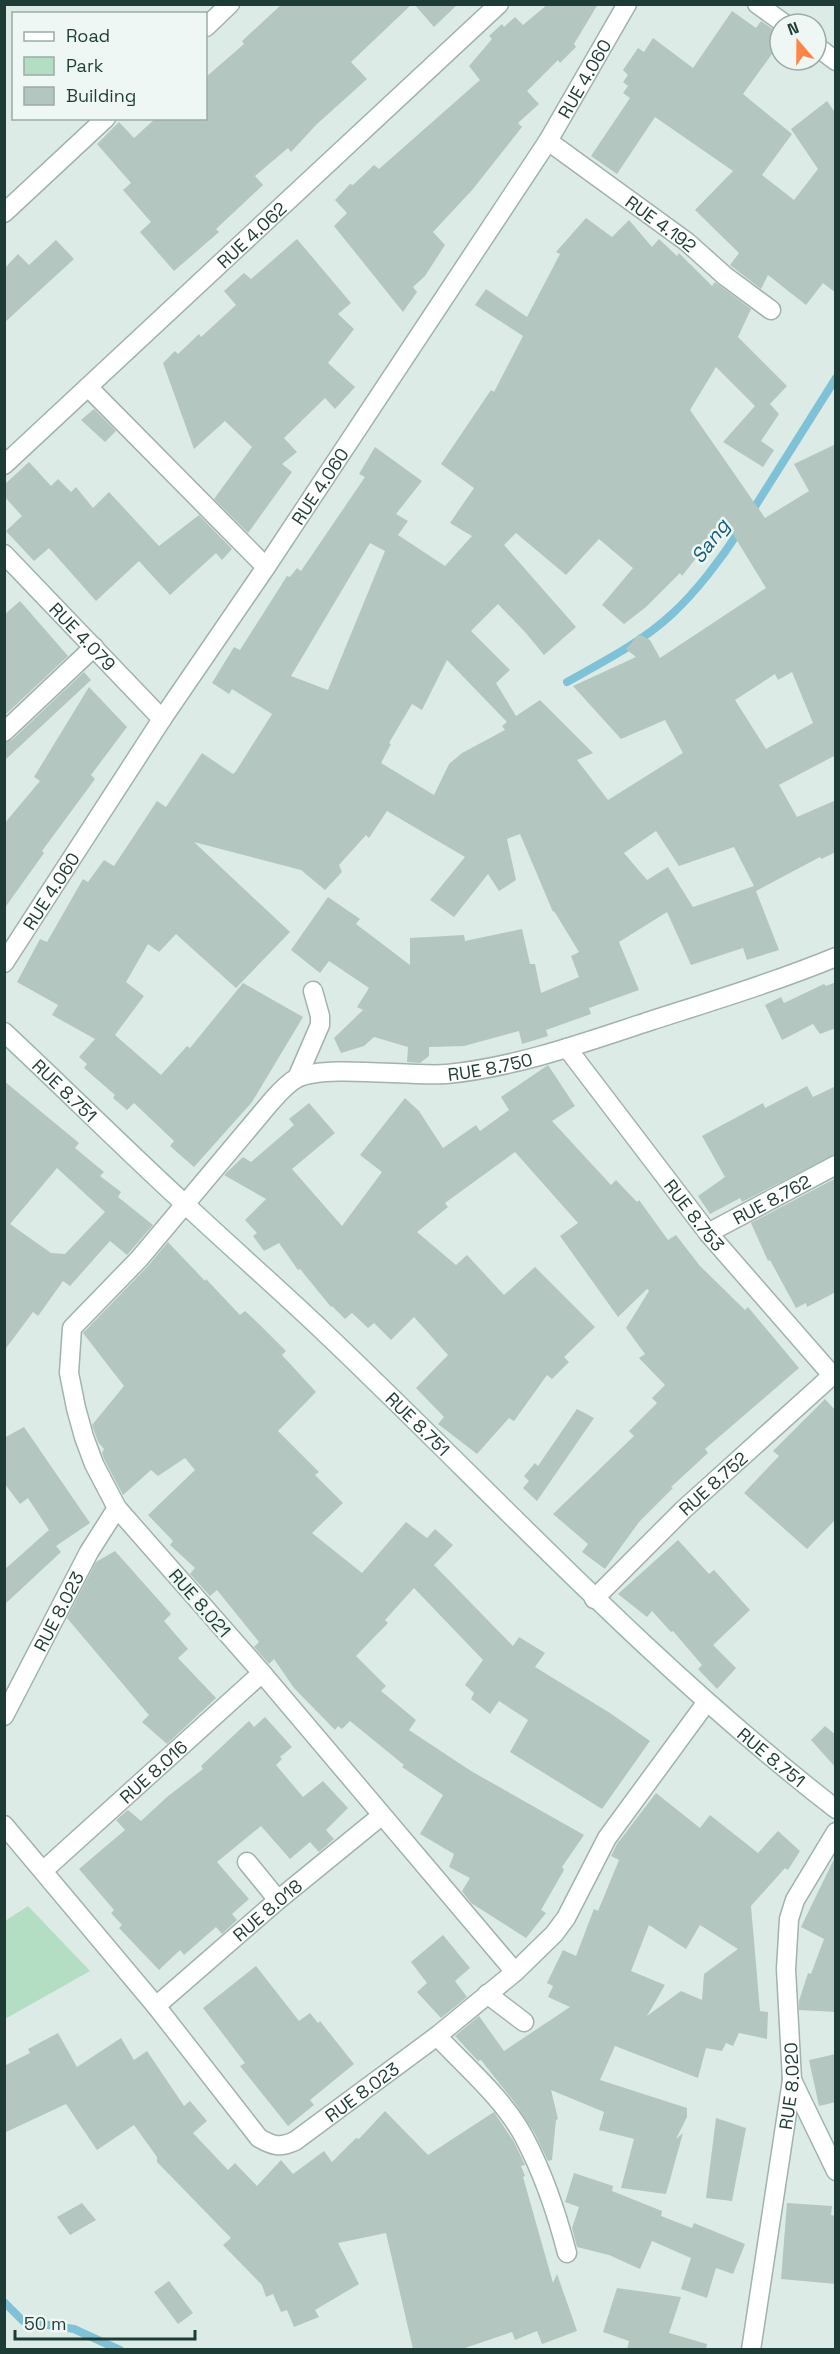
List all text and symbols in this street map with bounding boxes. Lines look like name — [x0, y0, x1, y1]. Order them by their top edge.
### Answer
legend — [12, 12, 207, 120]
north arrow — [768, 12, 828, 72]
text: N — [784, 17, 802, 40]
text: Road — [66, 24, 110, 47]
street label: RUE 4.060 — [552, 35, 616, 122]
text: Park — [66, 54, 104, 77]
text: Building — [66, 84, 136, 107]
street label: RUE 4.192 — [621, 190, 702, 257]
street label: RUE 4.062 — [212, 197, 291, 273]
street label: RUE 4.060 — [286, 443, 353, 529]
water label: Sang — [685, 513, 736, 568]
street label: RUE 4.079 — [45, 597, 121, 675]
street label: RUE 4.060 — [17, 848, 84, 934]
street label: RUE 8.750 — [446, 1047, 535, 1085]
street label: RUE 8.751 — [28, 1053, 102, 1126]
street label: RUE 8.762 — [729, 1169, 815, 1229]
street label: RUE 8.753 — [659, 1174, 730, 1256]
street label: RUE 8.751 — [381, 1387, 455, 1460]
street label: RUE 8.752 — [674, 1446, 752, 1520]
street label: RUE 8.021 — [164, 1564, 236, 1642]
street label: RUE 8.023 — [28, 1567, 88, 1655]
street label: RUE 8.751 — [733, 1722, 810, 1792]
street label: RUE 8.016 — [114, 1735, 192, 1808]
street label: RUE 8.018 — [228, 1874, 306, 1946]
street label: RUE 8.020 — [773, 2042, 804, 2131]
street label: RUE 8.023 — [320, 2057, 404, 2127]
scale bar — [15, 2303, 195, 2341]
text: 50 m — [24, 2312, 66, 2335]

